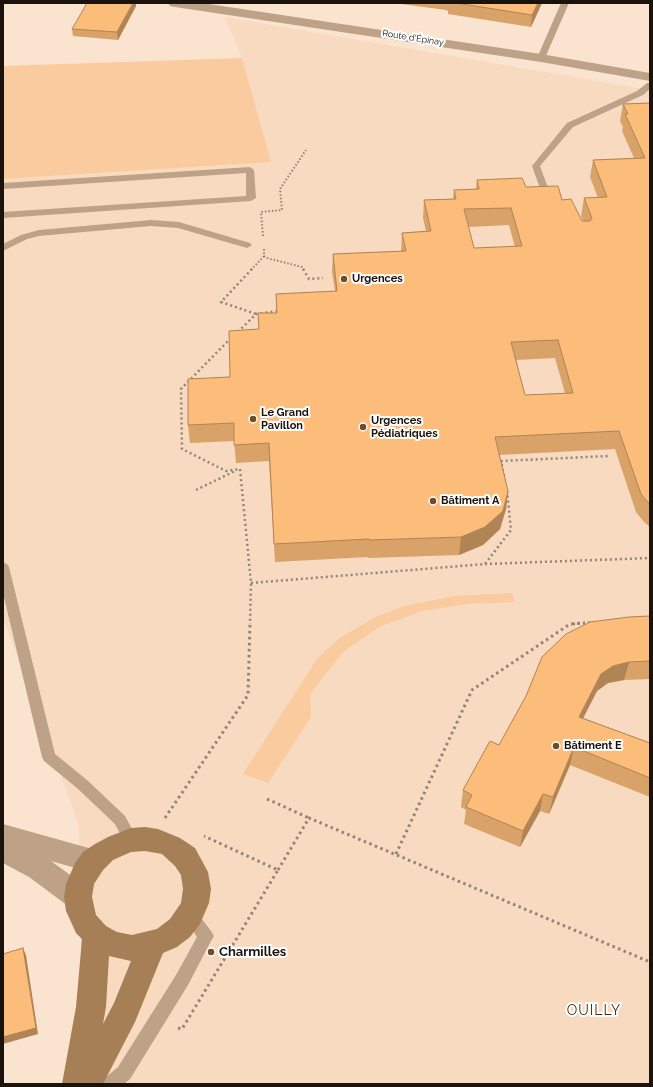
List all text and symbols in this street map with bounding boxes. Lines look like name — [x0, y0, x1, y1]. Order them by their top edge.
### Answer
street label: Route d'Épinay — [381, 28, 445, 48]
place label: Urgences — [352, 272, 403, 286]
marker: Urgences — [339, 274, 349, 284]
place label: Le Grand Pavillon — [261, 406, 309, 432]
marker: Le Grand Pavillon — [248, 414, 258, 424]
place label: Urgences Pédiatriques — [371, 414, 438, 440]
marker: Urgences Pédiatriques — [358, 422, 368, 432]
place label: Bâtiment A — [441, 494, 499, 508]
marker: Bâtiment A — [428, 496, 438, 506]
place label: Bâtiment E — [564, 739, 622, 753]
marker: Bâtiment E — [551, 741, 561, 751]
place label: Charmilles — [219, 944, 286, 960]
marker: Charmilles — [206, 947, 216, 957]
district label: OUILLY — [567, 1003, 621, 1019]

